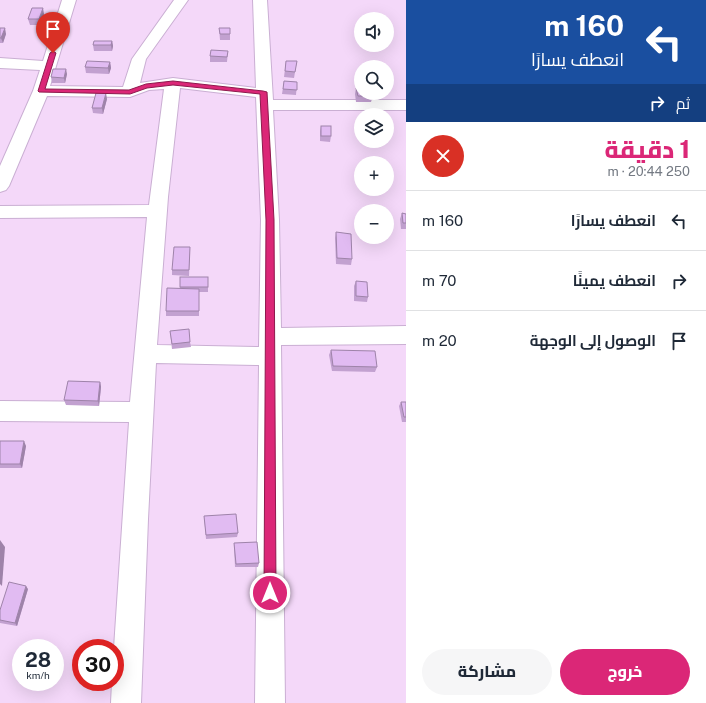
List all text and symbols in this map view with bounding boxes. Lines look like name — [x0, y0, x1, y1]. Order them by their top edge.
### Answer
text: 160 m — [544, 9, 624, 42]
pin — [36, 12, 70, 53]
map controls — [354, 12, 394, 244]
button: sound — [354, 12, 394, 52]
icon: left — [638, 16, 690, 68]
icon: arrive — [42, 18, 64, 40]
text: انعطف يسارًا — [531, 49, 624, 70]
button: search — [354, 60, 394, 100]
icon: right — [646, 92, 668, 114]
text: ثم — [676, 95, 690, 112]
button: layers — [354, 108, 394, 148]
button: close — [422, 135, 464, 177]
text: 1 دقيقة — [605, 135, 690, 163]
button: + — [354, 156, 394, 196]
text: 250 m · 20:44 — [607, 164, 690, 179]
button: − — [354, 204, 394, 244]
icon: left — [668, 210, 690, 232]
text: 160 m — [422, 212, 463, 229]
text: انعطف يسارًا — [571, 212, 656, 229]
icon: right — [668, 270, 690, 292]
text: 70 m — [422, 272, 457, 289]
text: انعطف يمينًا — [573, 272, 656, 289]
icon: arrive — [668, 330, 690, 352]
text: 20 m — [422, 332, 457, 349]
text: الوصول إلى الوجهة — [530, 332, 656, 349]
position arrow — [249, 572, 291, 614]
speed limit sign: 30 — [72, 639, 124, 691]
text: 28 — [25, 648, 51, 672]
button: مشاركة — [422, 649, 552, 695]
button: خروج — [560, 649, 690, 695]
text: km/h — [26, 669, 50, 681]

